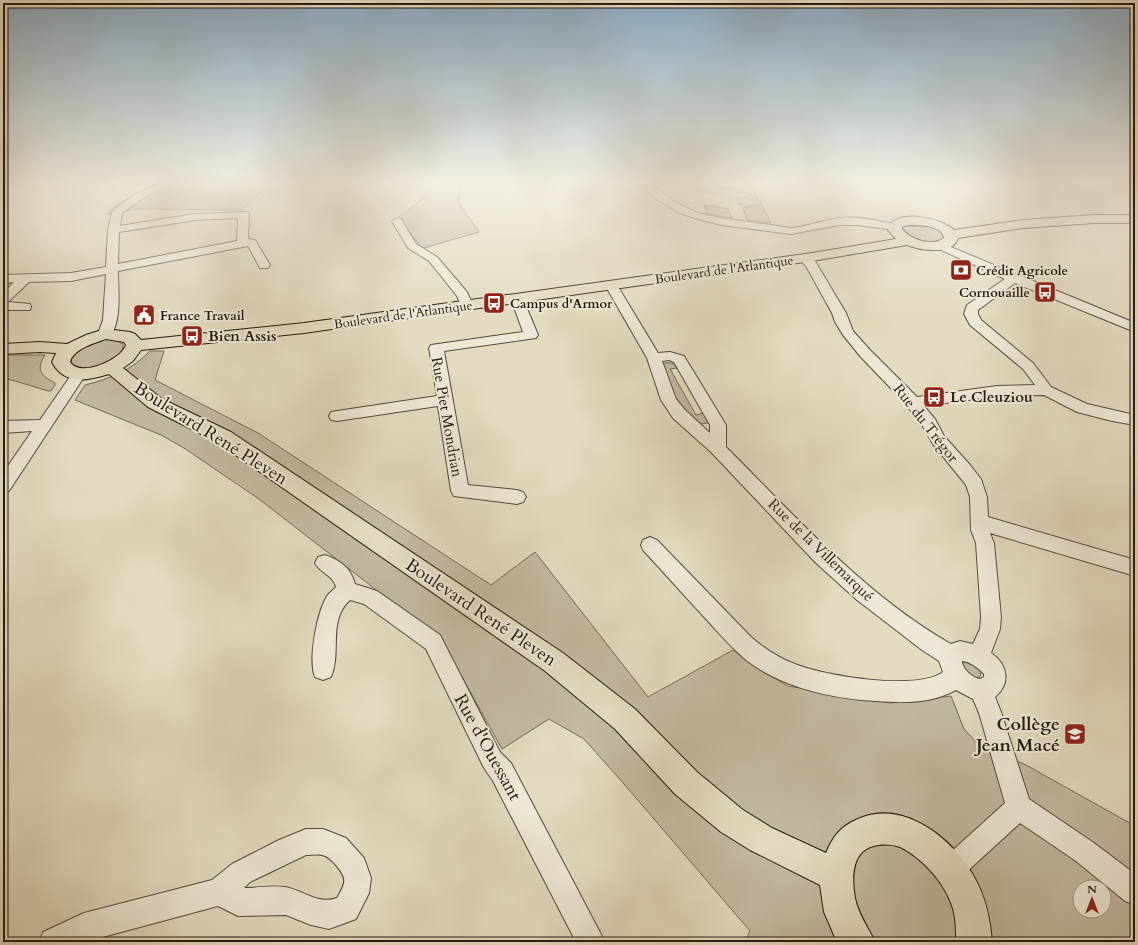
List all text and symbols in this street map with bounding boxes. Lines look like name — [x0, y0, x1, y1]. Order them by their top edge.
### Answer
street label: Boulevard de l'Atlantique — [654, 251, 795, 289]
bank icon: Crédit Agricole — [948, 257, 974, 283]
place label: Crédit Agricole — [976, 262, 1068, 280]
bus stop icon: Cornouaille — [1032, 279, 1058, 305]
place label: Cornouaille — [959, 284, 1030, 302]
bus stop icon: Campus d'Armor — [481, 290, 507, 316]
place label: Campus d'Armor — [510, 295, 613, 313]
street label: Boulevard de l'Atlantique — [333, 296, 474, 334]
public building icon: France Travail — [131, 302, 157, 328]
place label: France Travail — [160, 307, 245, 325]
bus stop icon: Bien Assis — [179, 323, 205, 349]
place label: Bien Assis — [208, 326, 277, 346]
street label: Rue Piet Mondrian — [427, 355, 467, 479]
street label: Boulevard René Pleven — [129, 376, 293, 491]
street label: Rue du Trégor — [889, 379, 963, 467]
bus stop icon: Le Cleuziou — [921, 384, 947, 410]
place label: Le Cleuziou — [950, 387, 1033, 407]
street label: Rue de la Villemarqué — [764, 494, 878, 606]
street label: Boulevard René Pleven — [400, 552, 562, 673]
street label: Rue d'Ouessant — [448, 689, 527, 805]
place label: Collège Jean Macé — [973, 712, 1060, 758]
school or university icon: Collège Jean Macé — [1062, 721, 1088, 747]
north arrow — [1072, 879, 1112, 919]
text: N — [1087, 882, 1097, 897]

